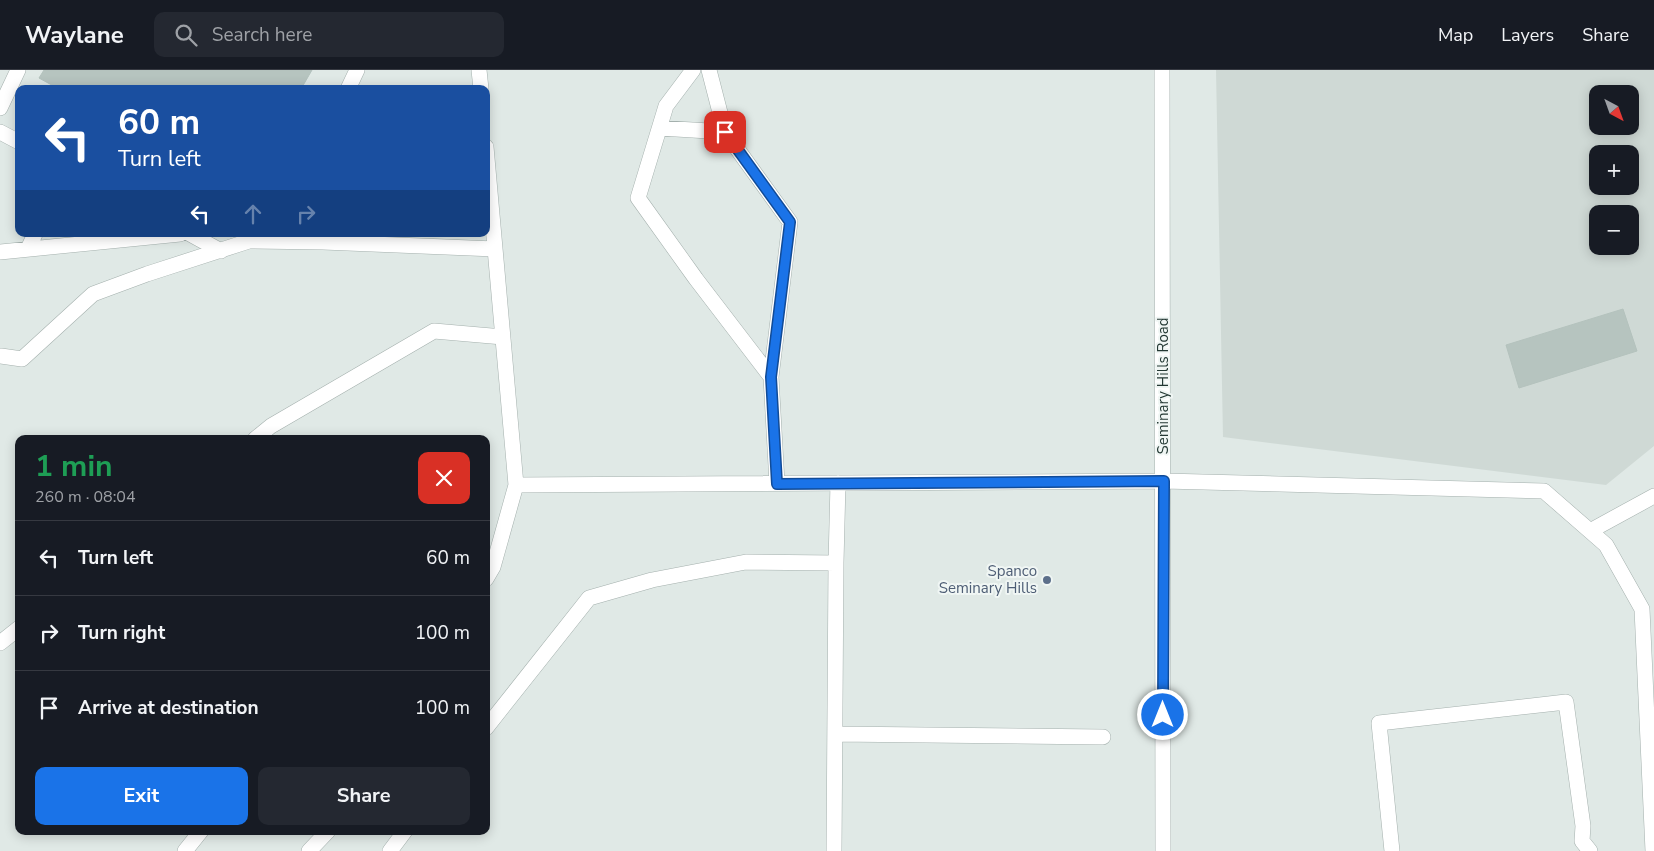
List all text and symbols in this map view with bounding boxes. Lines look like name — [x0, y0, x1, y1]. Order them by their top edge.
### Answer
search box — [154, 12, 504, 57]
text: Waylane — [25, 19, 124, 51]
icon: search — [172, 21, 200, 49]
text: Search here — [212, 22, 312, 48]
text: Map — [1438, 23, 1473, 47]
text: Layers — [1501, 23, 1554, 47]
text: Share — [1582, 23, 1629, 47]
north arrow — [1589, 85, 1639, 135]
map controls — [1589, 85, 1639, 255]
text: 60 m — [118, 99, 200, 146]
icon: left — [35, 105, 100, 170]
pin — [704, 111, 746, 153]
icon: arrive — [711, 118, 739, 146]
text: Turn left — [118, 144, 201, 174]
button: + — [1589, 145, 1639, 195]
icon: left — [186, 200, 214, 228]
icon: ahead — [239, 200, 267, 228]
icon: right — [292, 200, 320, 228]
button: − — [1589, 205, 1639, 255]
street label: Seminary Hills Road — [1153, 317, 1173, 455]
text: 1 min — [35, 446, 113, 487]
button: close — [418, 452, 470, 504]
text: 260 m · 08:04 — [35, 486, 136, 508]
icon: left — [35, 544, 63, 572]
text: Turn left — [78, 545, 153, 571]
text: 60 m — [426, 545, 470, 571]
place label: Spanco Seminary Hills — [939, 561, 1037, 598]
marker: Spanco Seminary Hills — [1041, 574, 1053, 586]
icon: right — [35, 619, 63, 647]
text: Turn right — [78, 620, 165, 646]
text: 100 m — [415, 620, 470, 646]
position arrow — [1136, 688, 1188, 740]
icon: arrive — [35, 694, 63, 722]
text: Arrive at destination — [78, 695, 259, 721]
text: 100 m — [415, 695, 470, 721]
button: Exit — [35, 767, 248, 825]
button: Share — [258, 767, 470, 825]

